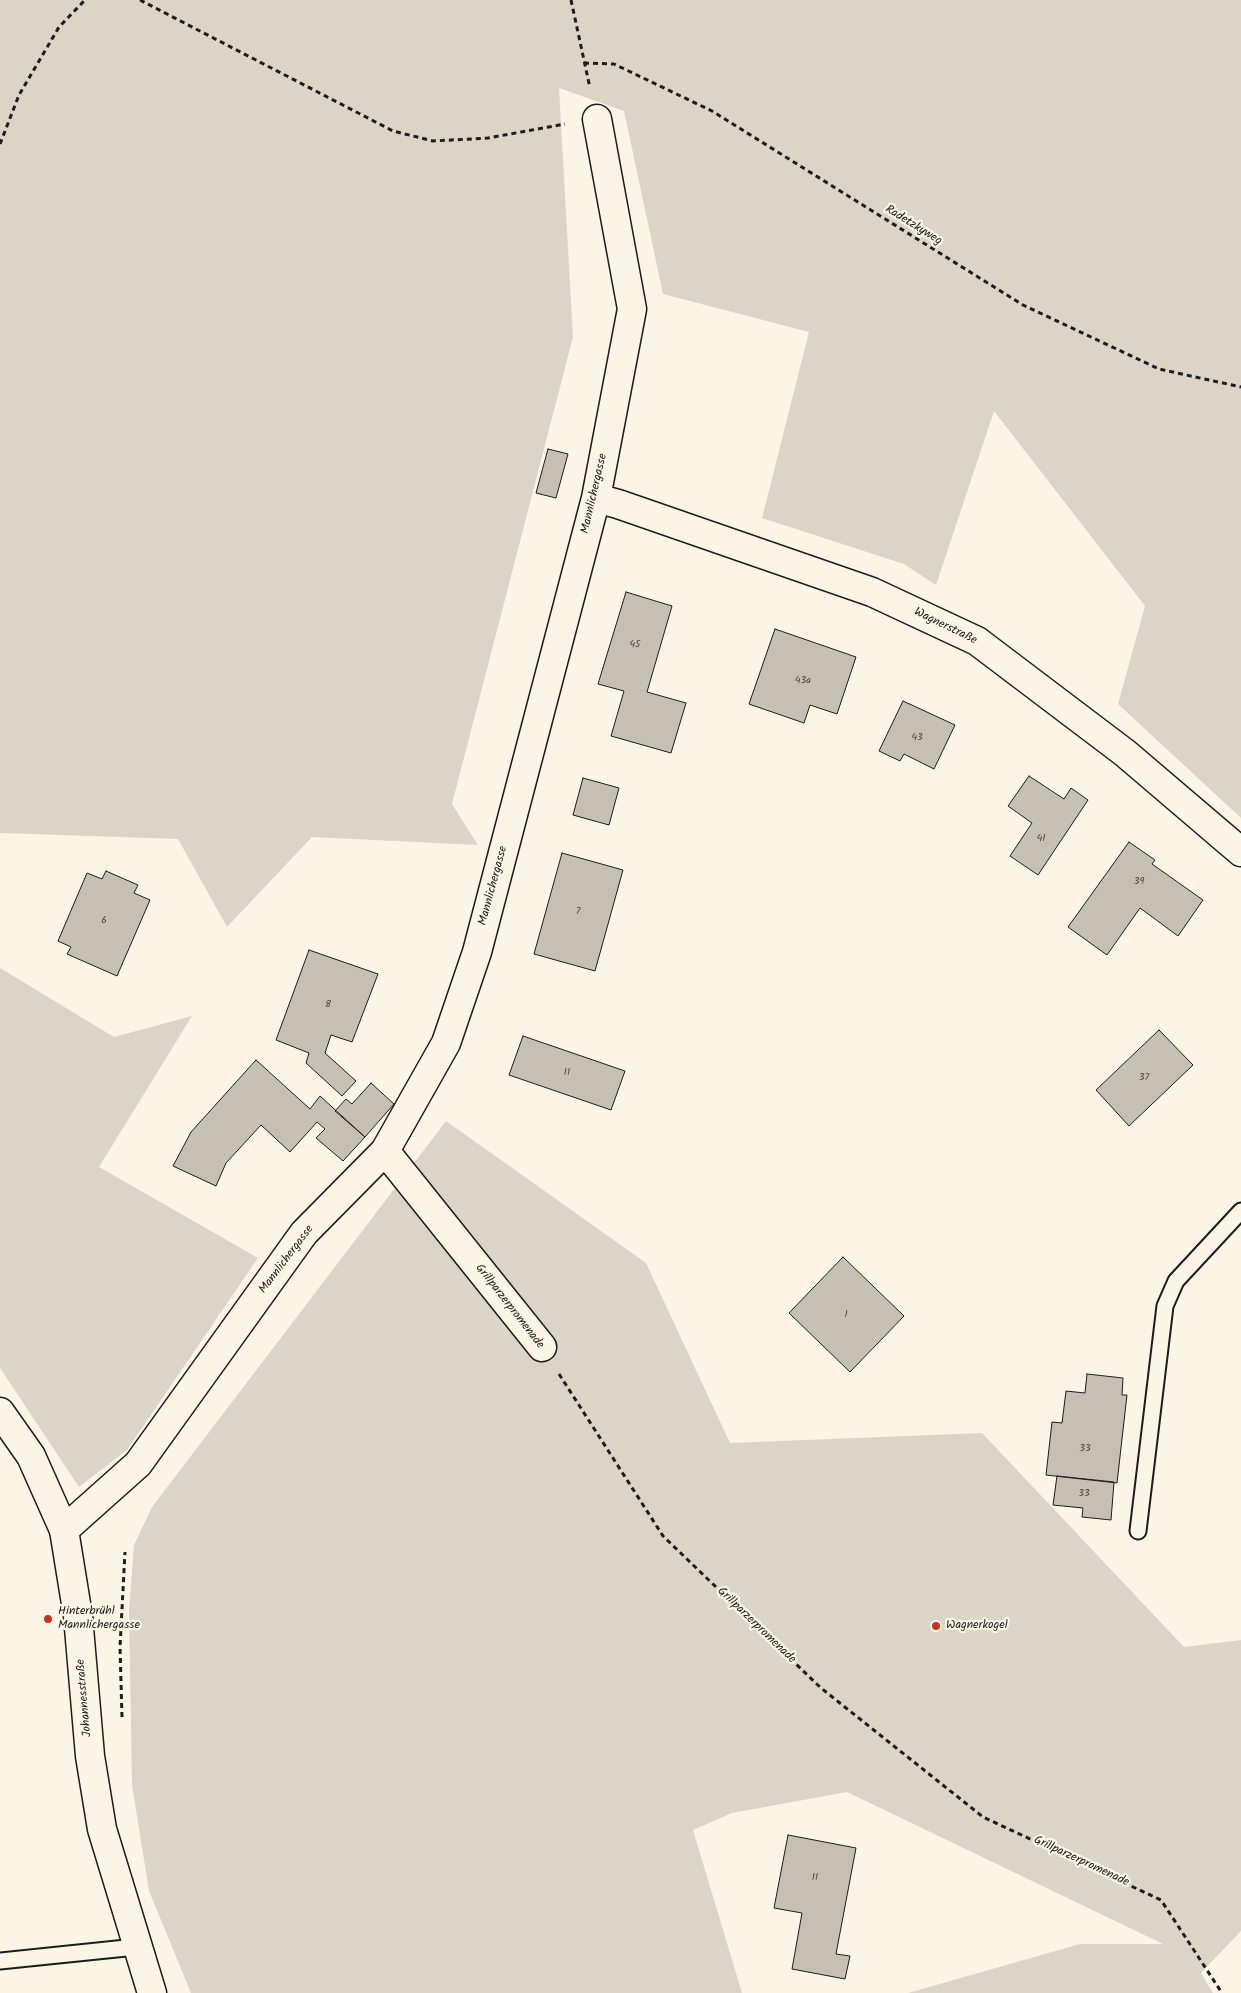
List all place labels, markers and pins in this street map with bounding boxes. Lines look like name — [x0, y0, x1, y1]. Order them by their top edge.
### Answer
place label: Hinterbrühl Mannlichergasse — [58, 1605, 140, 1633]
marker: Hinterbrühl Mannlichergasse — [42, 1613, 54, 1625]
place label: Wagnerkogel — [946, 1619, 1008, 1633]
marker: Wagnerkogel — [930, 1620, 942, 1632]

